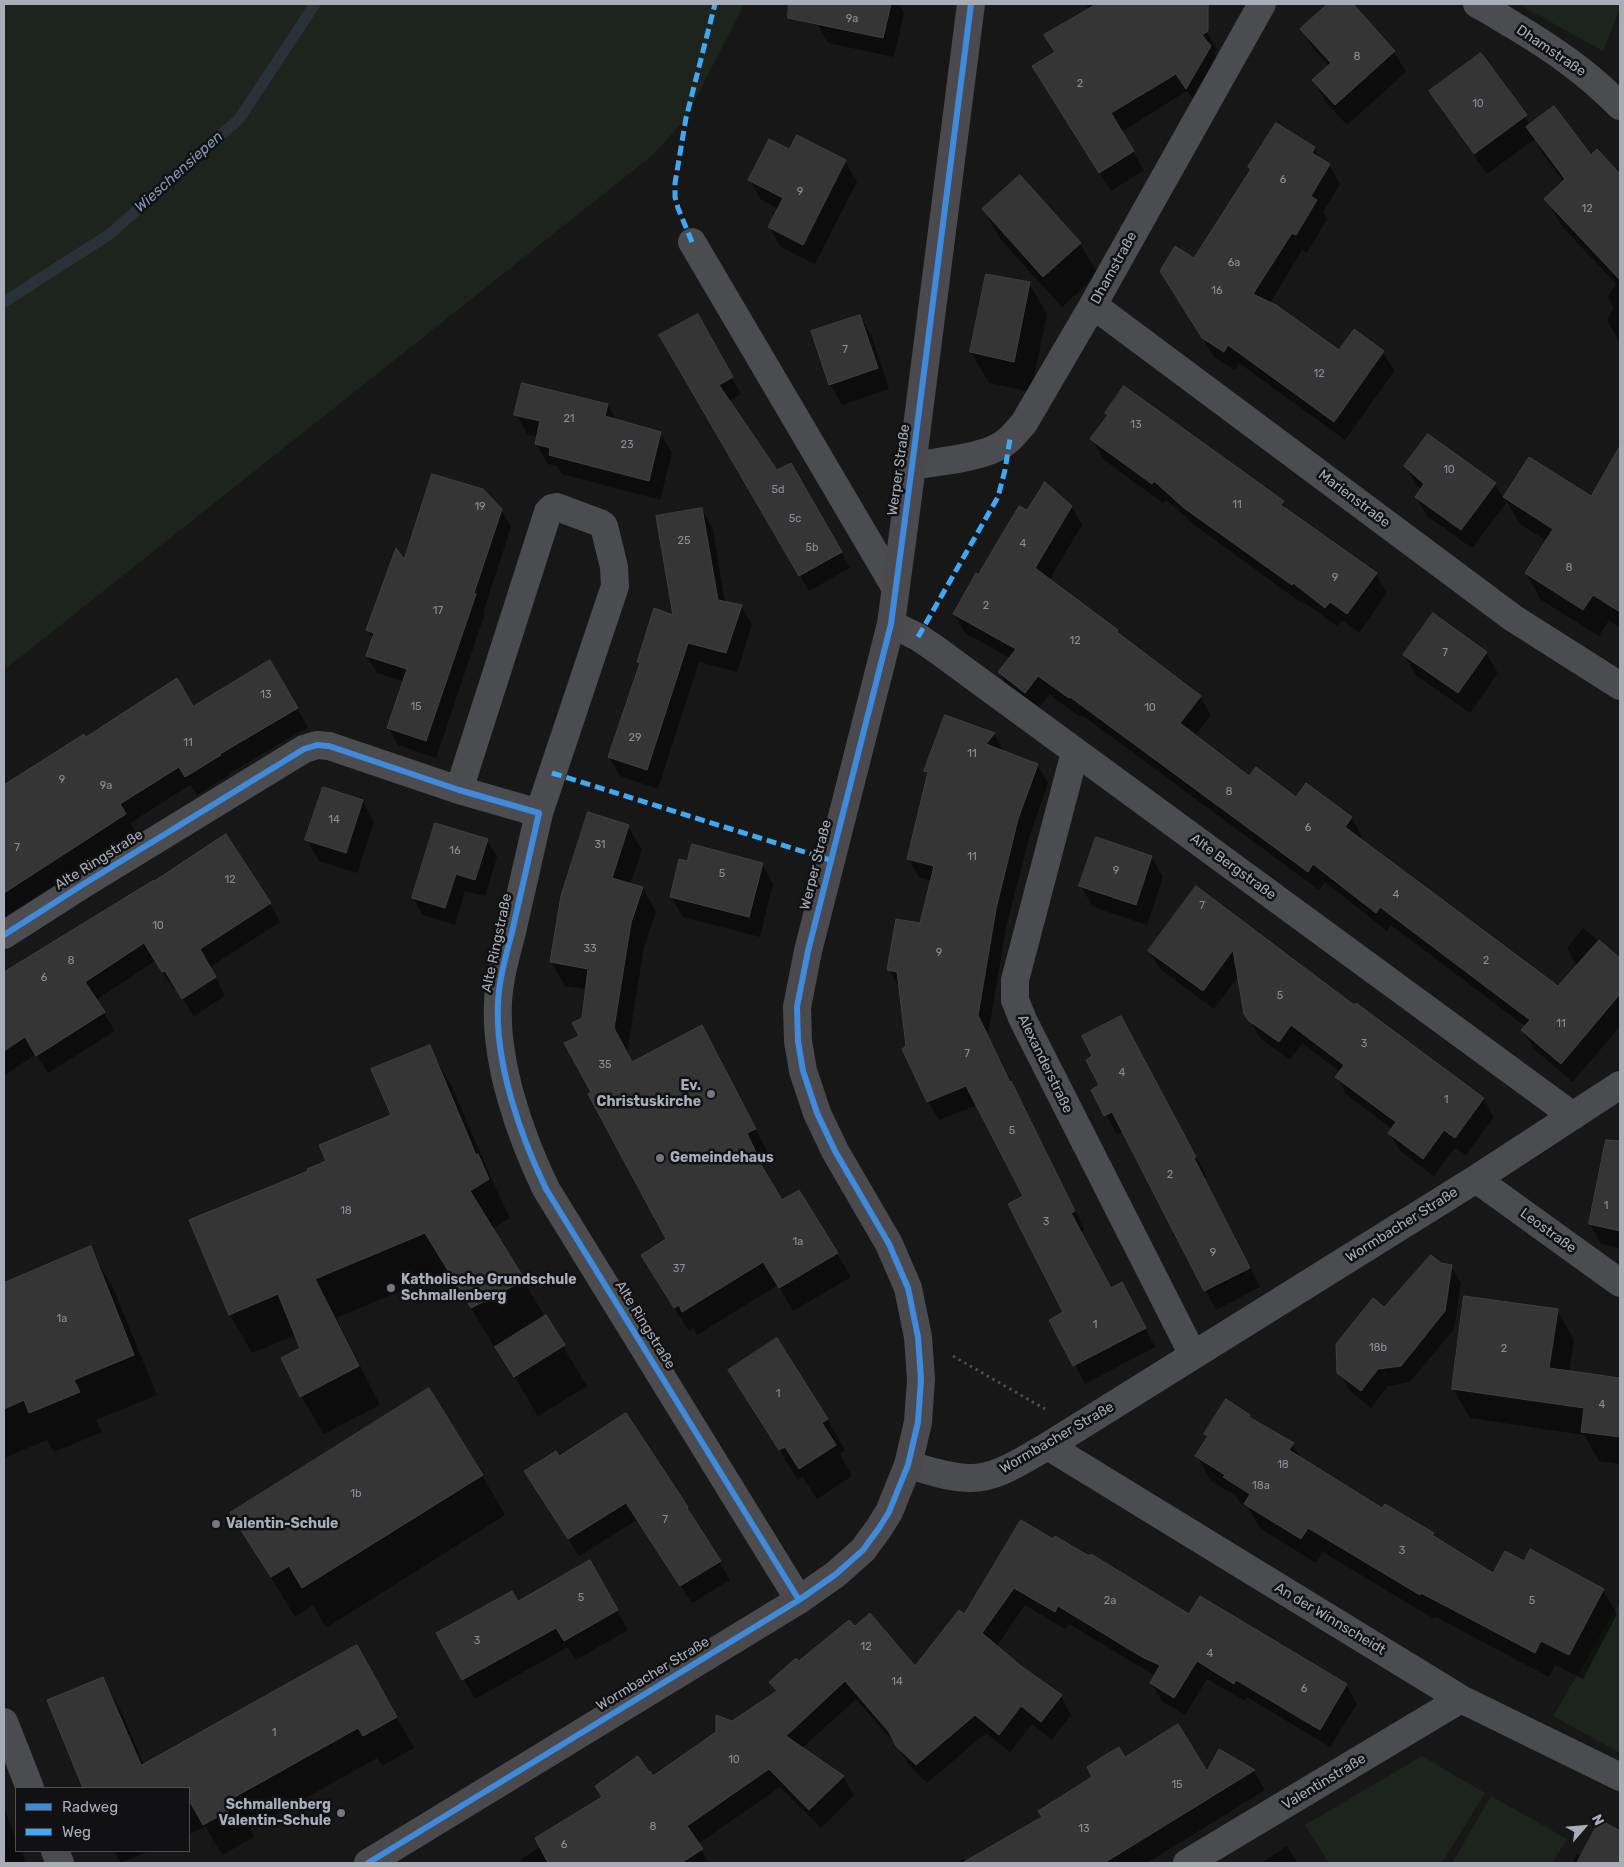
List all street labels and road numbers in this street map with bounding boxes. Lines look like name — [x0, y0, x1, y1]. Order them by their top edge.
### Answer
street label: Dhamstraße — [1513, 22, 1589, 80]
street label: Dhamstraße — [1087, 229, 1141, 307]
street label: Werper Straße — [884, 423, 914, 517]
street label: Marienstraße — [1315, 467, 1393, 531]
street label: Werper Straße — [797, 818, 835, 912]
street label: Alte Ringstraße — [52, 826, 146, 894]
street label: Alte Bergstraße — [1187, 830, 1279, 904]
street label: Alte Ringstraße — [478, 892, 516, 994]
street label: Alexanderstraße — [1014, 1012, 1076, 1116]
street label: Wormbacher Straße — [1343, 1184, 1461, 1266]
street label: Leostraße — [1517, 1205, 1579, 1257]
street label: Alte Ringstraße — [611, 1278, 679, 1372]
street label: Wormbacher Straße — [997, 1399, 1117, 1477]
street label: An der Winnscheidt — [1272, 1579, 1388, 1659]
street label: Wormbacher Straße — [593, 1634, 713, 1714]
street label: Valentinstraße — [1279, 1750, 1369, 1814]

